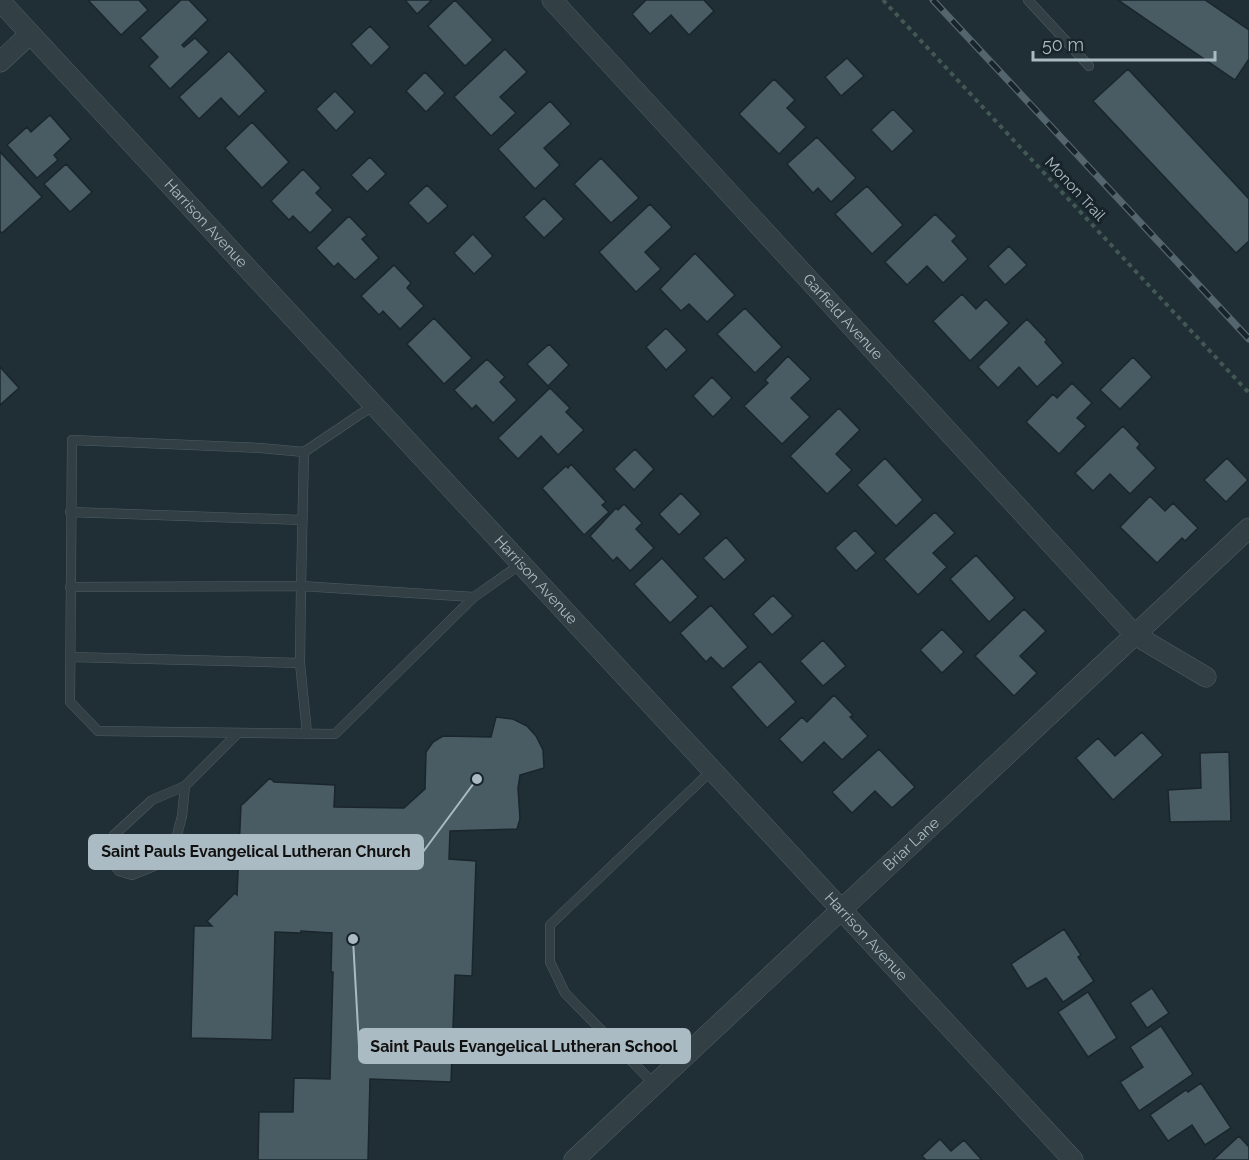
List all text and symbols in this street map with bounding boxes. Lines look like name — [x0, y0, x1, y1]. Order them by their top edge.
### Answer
scale bar — [1033, 24, 1214, 62]
text: 50 m — [1042, 34, 1084, 55]
street label: Monon Trail — [1041, 153, 1110, 225]
street label: Harrison Avenue — [161, 175, 251, 271]
street label: Garfield Avenue — [799, 270, 887, 364]
street label: Harrison Avenue — [491, 532, 581, 628]
street label: Briar Lane — [880, 814, 943, 875]
callout: Saint Pauls Evangelical Lutheran Church — [89, 835, 423, 869]
text: Saint Pauls Evangelical Lutheran Church — [101, 842, 411, 861]
street label: Harrison Avenue — [821, 889, 912, 985]
callout: Saint Pauls Evangelical Lutheran School — [359, 1029, 690, 1063]
text: Saint Pauls Evangelical Lutheran School — [370, 1037, 679, 1056]

